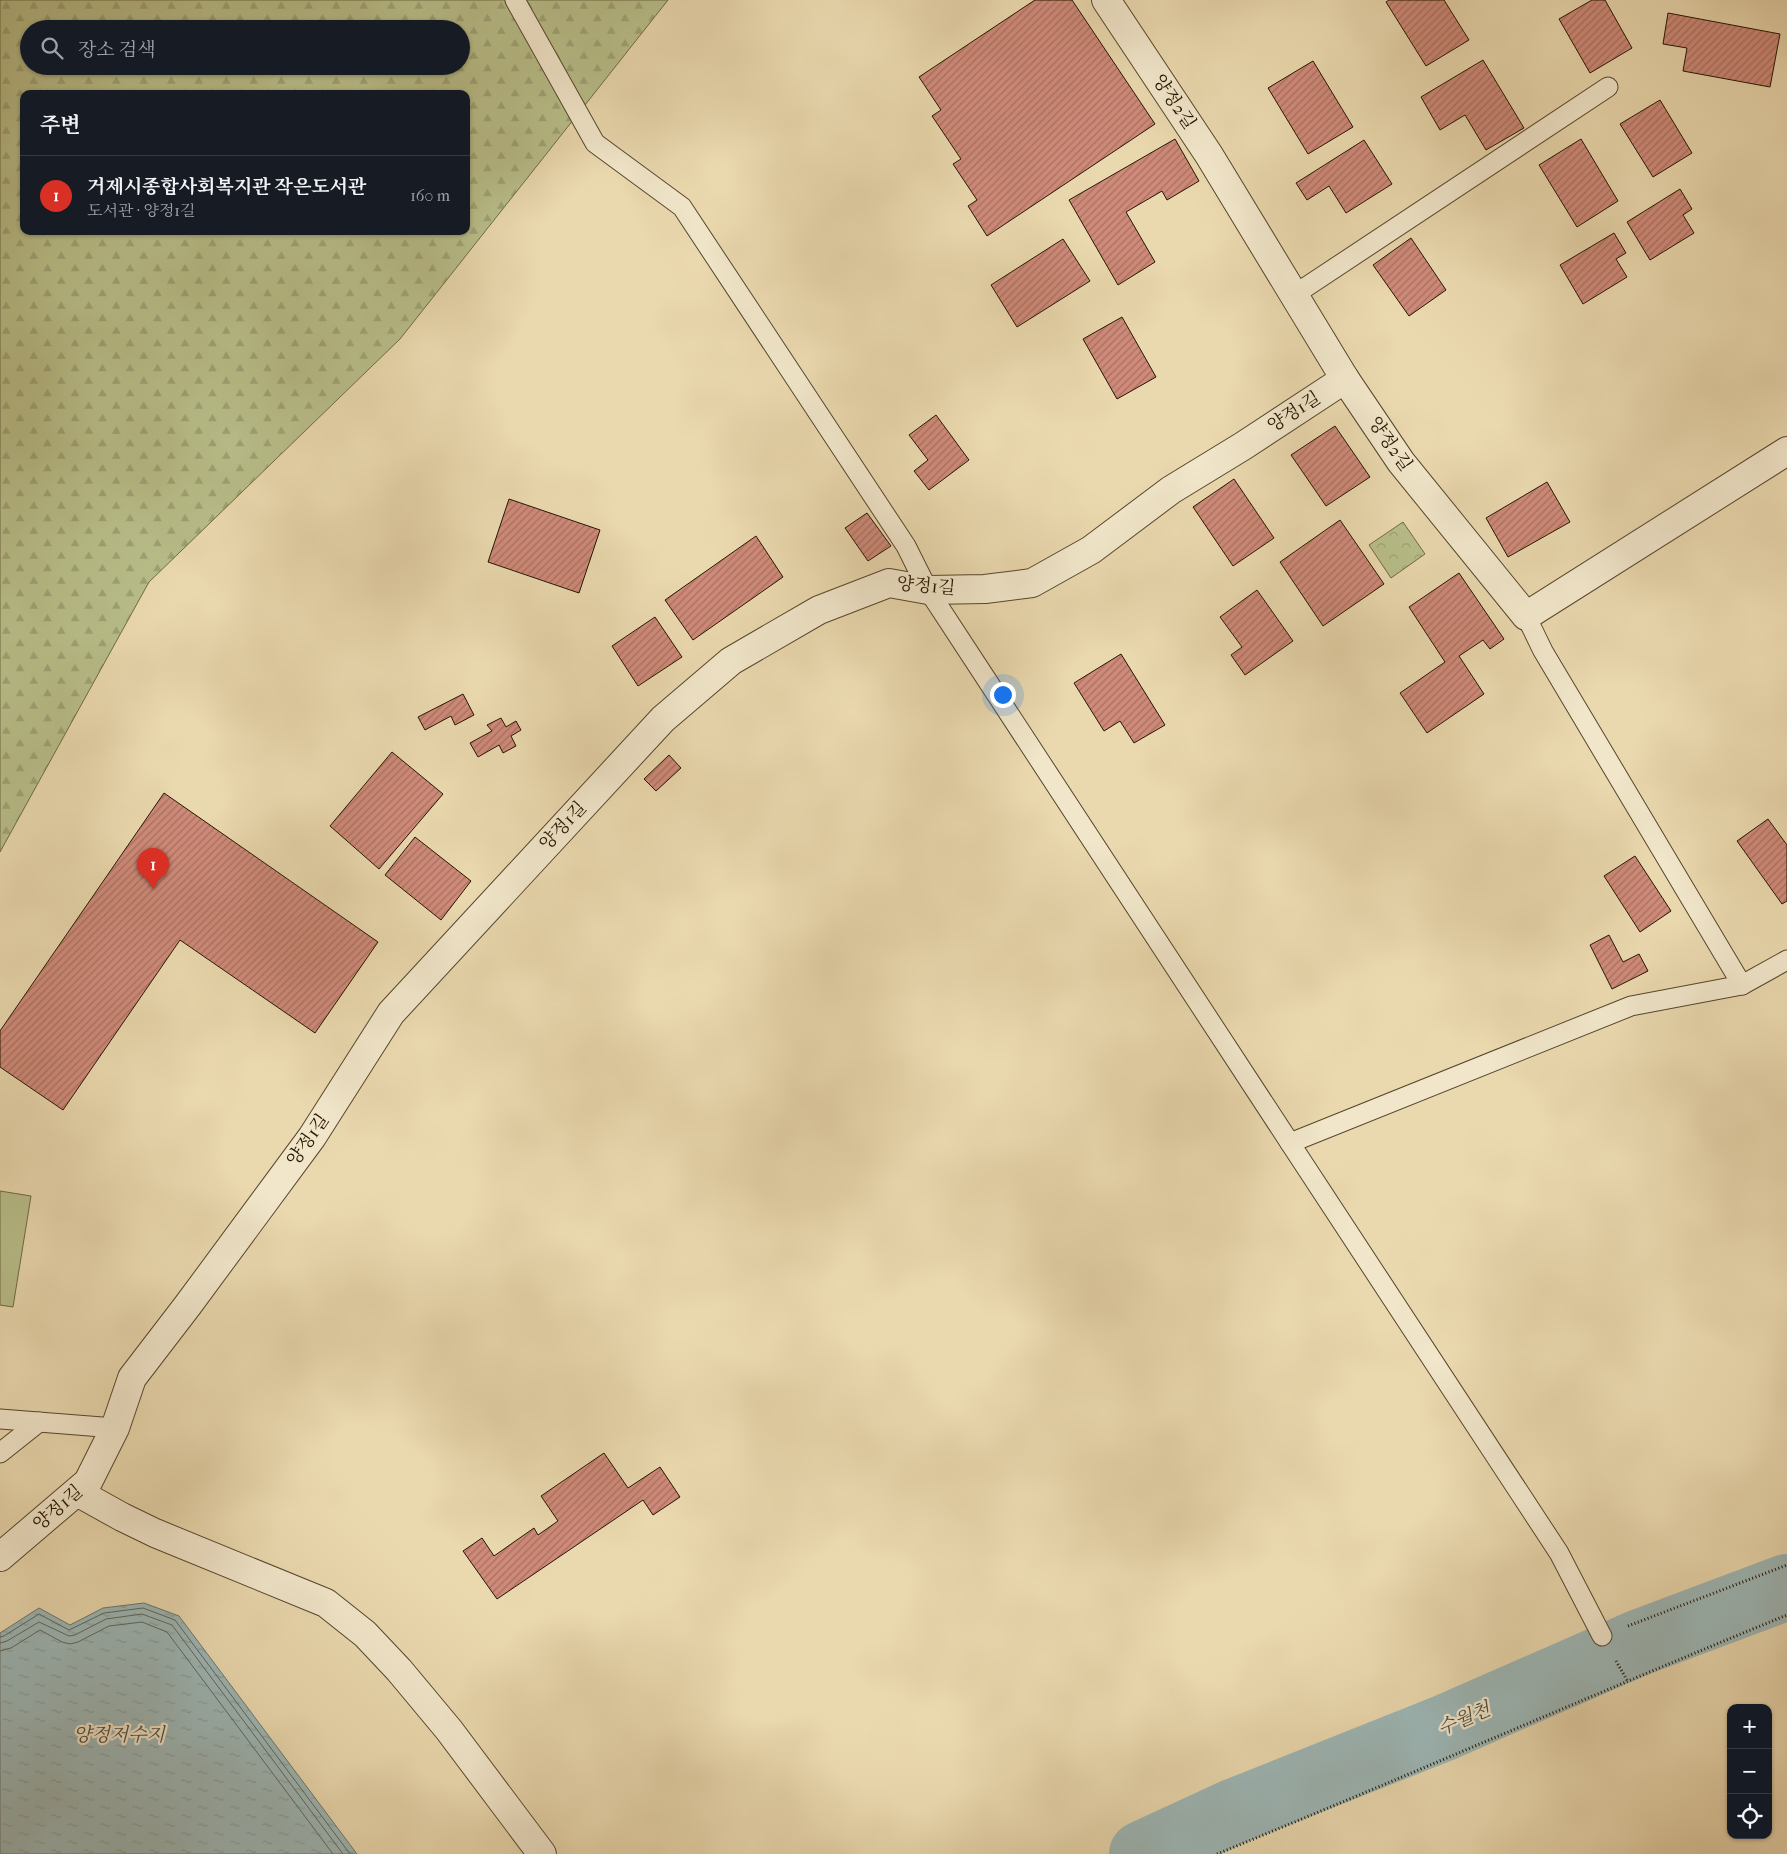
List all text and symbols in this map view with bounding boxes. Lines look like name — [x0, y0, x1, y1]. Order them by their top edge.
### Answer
search box — [20, 20, 470, 75]
icon: search — [38, 34, 66, 62]
text: 장소 검색 — [78, 39, 156, 61]
street label: 양정2길 — [1148, 71, 1200, 133]
text: 주변 — [40, 113, 81, 137]
text: 거제시종합사회복지관 작은도서관 — [87, 176, 366, 198]
text: 1 — [53, 186, 59, 205]
text: 160 m — [410, 186, 450, 205]
text: 도서관 · 양정1길 — [87, 201, 196, 220]
street label: 양정1길 — [1264, 387, 1324, 437]
street label: 양정2길 — [1364, 413, 1416, 475]
street label: 양정1길 — [896, 573, 956, 599]
your location — [990, 682, 1016, 708]
street label: 양정1길 — [535, 797, 591, 855]
pin: 1 — [137, 848, 169, 889]
street label: 양정1길 — [283, 1110, 333, 1170]
street label: 양정1길 — [29, 1481, 87, 1535]
water label: 수월천 — [1434, 1697, 1495, 1740]
map controls — [1727, 1704, 1772, 1839]
button: + — [1727, 1704, 1772, 1749]
water label: 양정저수지 — [73, 1724, 167, 1746]
button: − — [1727, 1749, 1772, 1794]
button: locate — [1727, 1794, 1772, 1839]

